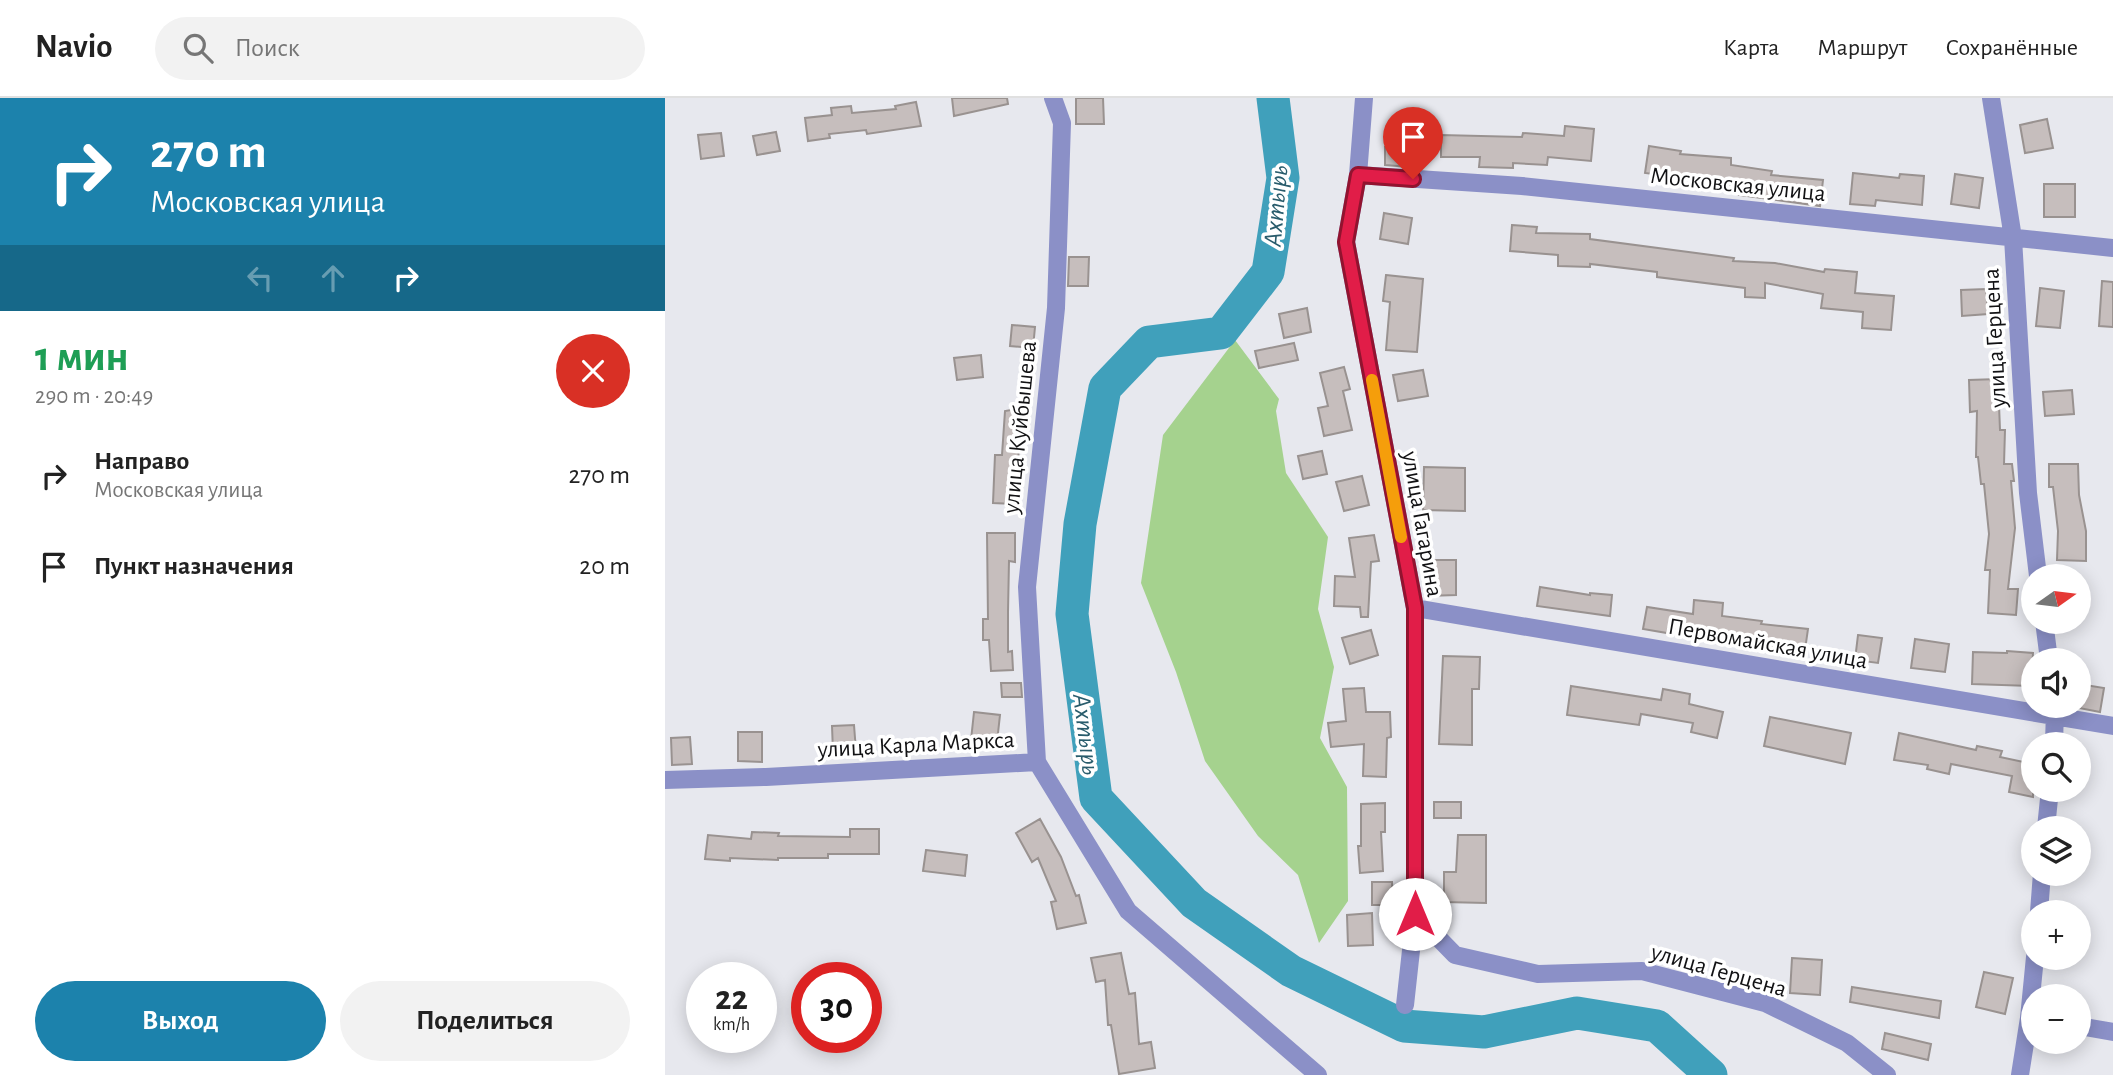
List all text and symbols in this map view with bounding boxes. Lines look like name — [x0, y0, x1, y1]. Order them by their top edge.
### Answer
search box — [155, 17, 645, 80]
icon: search — [179, 29, 217, 67]
text: Navio — [35, 31, 113, 64]
text: Поиск — [235, 35, 300, 61]
text: Карта — [1723, 36, 1779, 60]
text: Маршрут — [1817, 36, 1907, 60]
text: Сохранённые — [1945, 36, 2078, 60]
pin — [1383, 107, 1443, 179]
icon: arrive — [1394, 118, 1432, 156]
icon: right — [35, 126, 126, 217]
text: 270 m — [150, 128, 267, 177]
water label: Ахтырь — [1259, 164, 1293, 249]
street label: Московская улица — [1649, 164, 1827, 206]
text: Московская улица — [150, 186, 385, 218]
icon: left — [241, 259, 279, 297]
icon: ahead — [314, 259, 352, 297]
icon: right — [387, 259, 425, 297]
street label: улица Герцена — [1979, 267, 2011, 409]
button: close — [556, 334, 630, 408]
text: 1 мин — [35, 336, 129, 378]
street label: улица Куйбышева — [999, 340, 1041, 516]
text: 290 m · 20:49 — [35, 385, 153, 408]
text: Направо — [94, 448, 189, 474]
street label: улица Гагарина — [1397, 448, 1447, 599]
icon: right — [35, 457, 73, 495]
text: 270 m — [569, 462, 630, 488]
text: Московская улица — [94, 479, 263, 502]
icon: arrive — [35, 548, 73, 586]
text: Пункт назначения — [94, 553, 294, 579]
text: 20 m — [579, 553, 630, 579]
north arrow — [2021, 564, 2091, 634]
map controls — [2021, 564, 2091, 1054]
street label: Первомайская улица — [1666, 615, 1869, 673]
button: sound — [2021, 648, 2091, 718]
water label: Ахтырь — [1068, 691, 1104, 776]
street label: улица Карла Маркса — [816, 728, 1015, 762]
button: search — [2021, 732, 2091, 802]
button: layers — [2021, 816, 2091, 886]
position arrow — [1378, 877, 1452, 951]
button: + — [2021, 900, 2091, 970]
street label: улица Герцена — [1647, 940, 1789, 1002]
speed limit sign: 30 — [791, 962, 882, 1053]
button: Выход — [35, 981, 326, 1061]
button: Поделиться — [340, 981, 630, 1061]
text: 22 — [715, 981, 748, 1016]
button: − — [2021, 984, 2091, 1054]
text: km/h — [713, 1016, 750, 1034]

